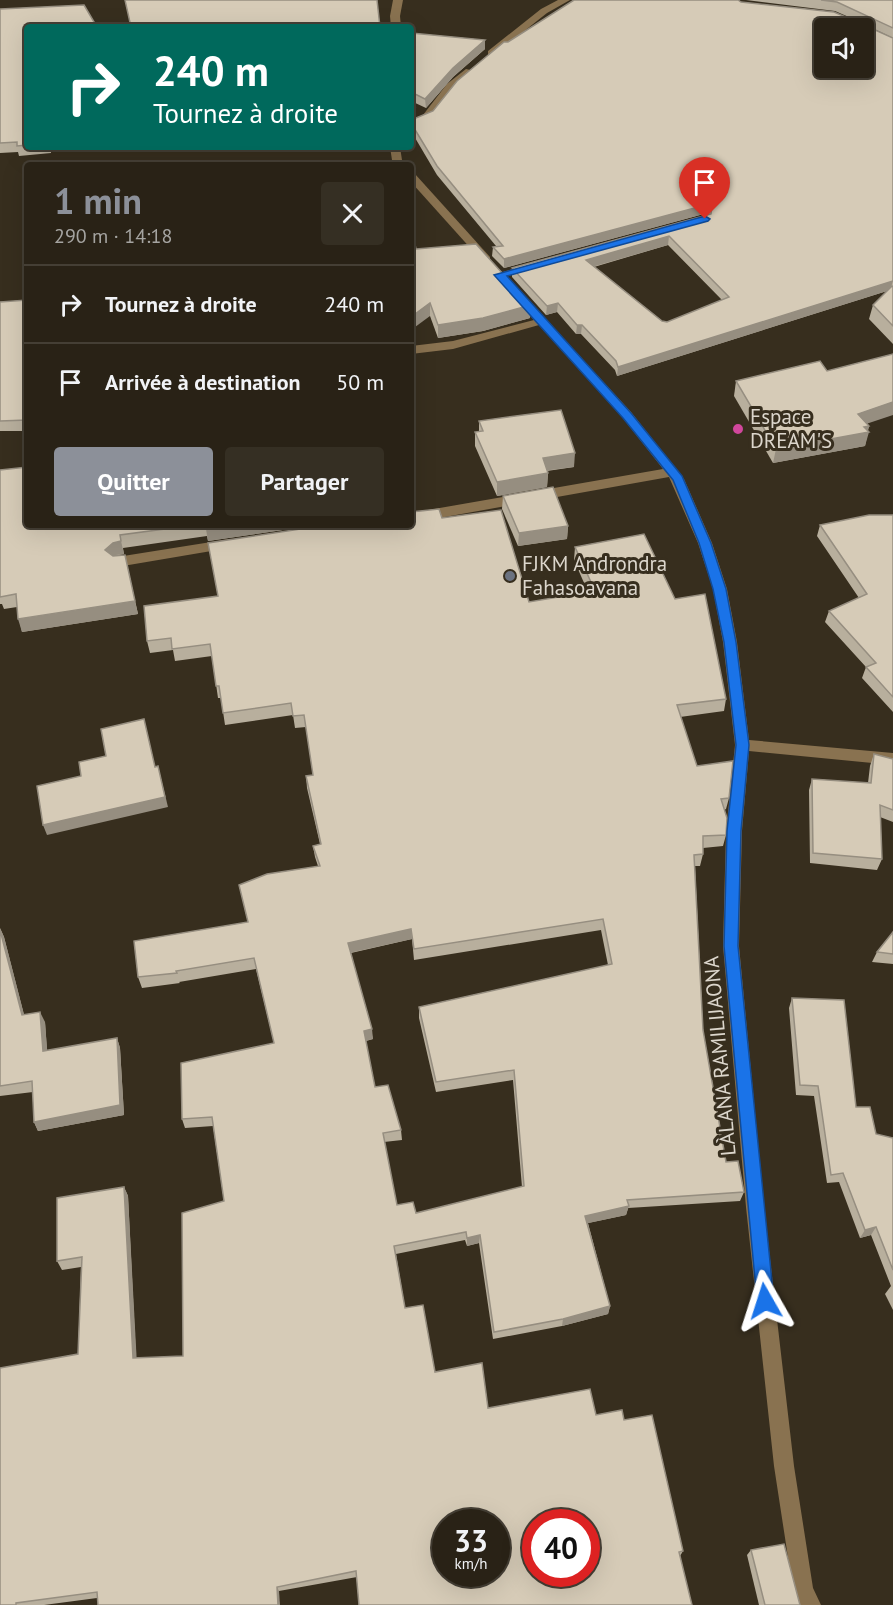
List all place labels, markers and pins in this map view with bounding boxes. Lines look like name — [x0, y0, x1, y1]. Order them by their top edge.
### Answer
pin — [679, 157, 730, 219]
place label: Espace DREAM'S — [750, 403, 832, 454]
marker: Espace DREAM'S — [731, 422, 745, 436]
place label: FJKM Androndra Fahasoavana — [522, 550, 667, 601]
marker: FJKM Androndra Fahasoavana — [503, 569, 517, 583]

